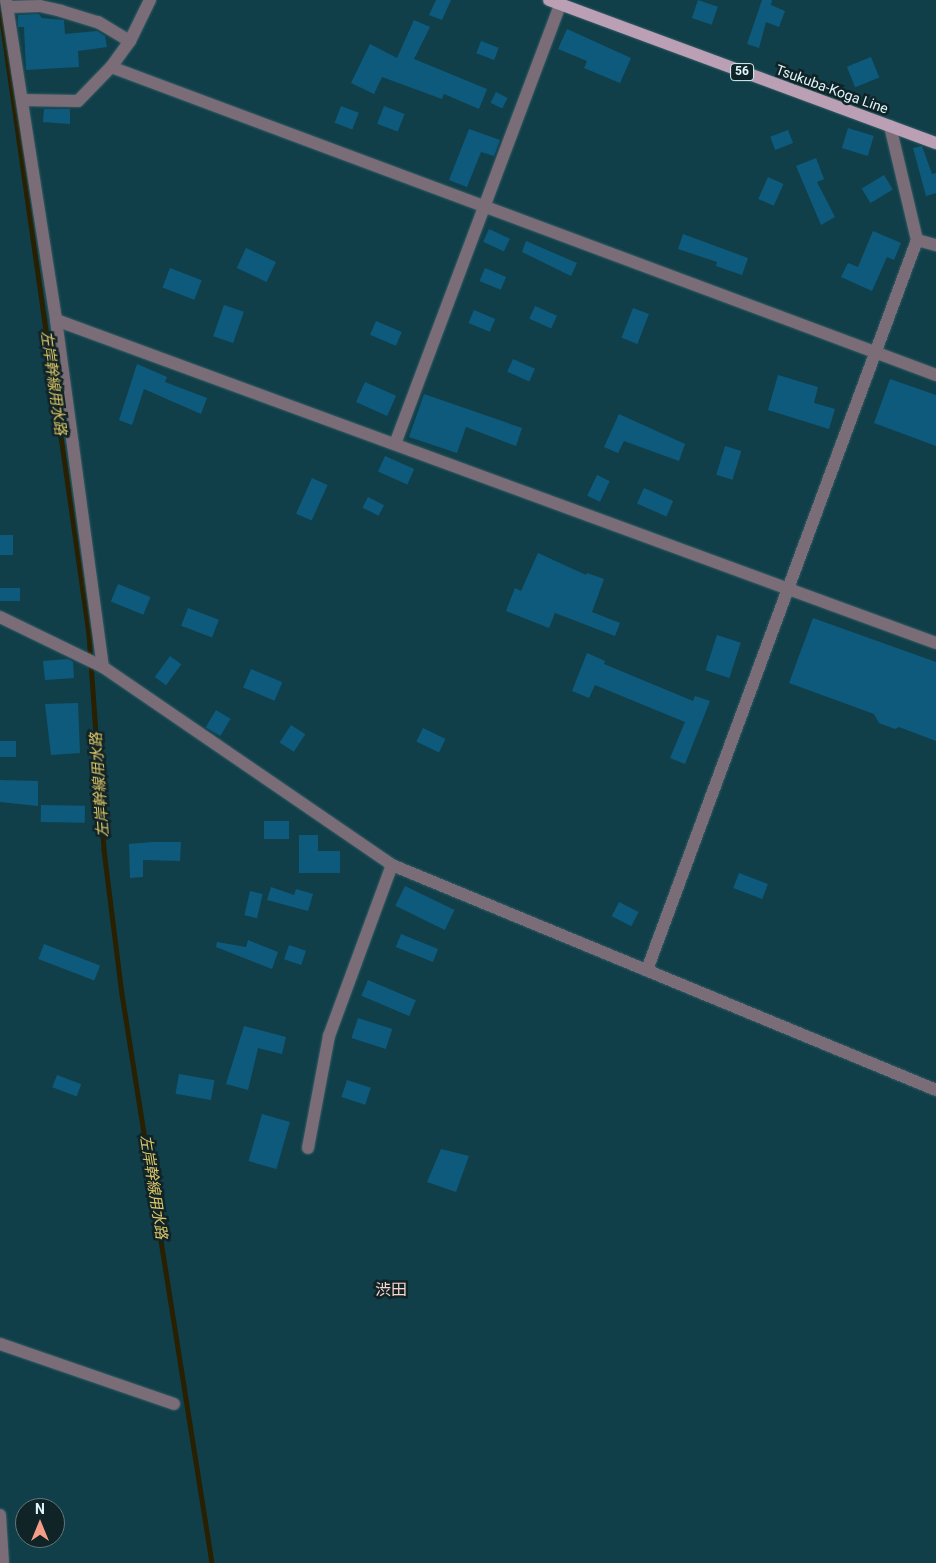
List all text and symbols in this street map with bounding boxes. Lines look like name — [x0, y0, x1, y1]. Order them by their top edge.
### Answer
street label: Tsukuba-Koga Line — [774, 61, 890, 117]
road number: 56 — [730, 62, 754, 82]
water label: 左岸幹線用水路 — [37, 330, 69, 436]
water label: 左岸幹線用水路 — [87, 732, 113, 838]
water label: 左岸幹線用水路 — [136, 1134, 170, 1240]
district label: 渋田 — [375, 1280, 407, 1300]
north arrow — [15, 1498, 65, 1548]
text: N — [35, 1501, 45, 1517]

